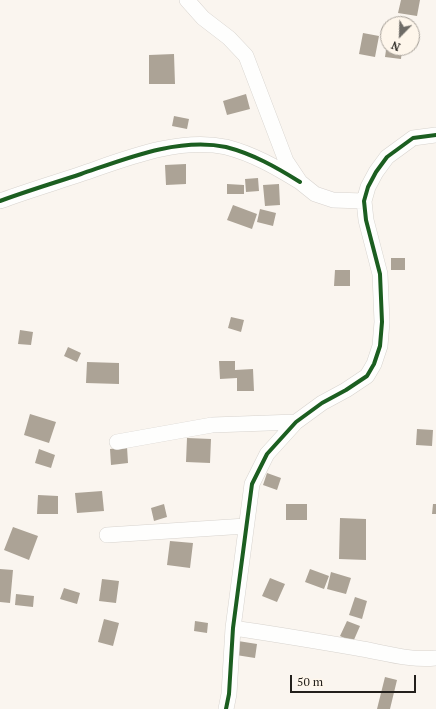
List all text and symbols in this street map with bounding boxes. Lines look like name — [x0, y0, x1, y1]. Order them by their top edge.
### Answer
north arrow — [380, 16, 420, 56]
text: N — [389, 38, 402, 54]
scale bar — [292, 667, 418, 693]
text: 50 m — [297, 674, 323, 689]

